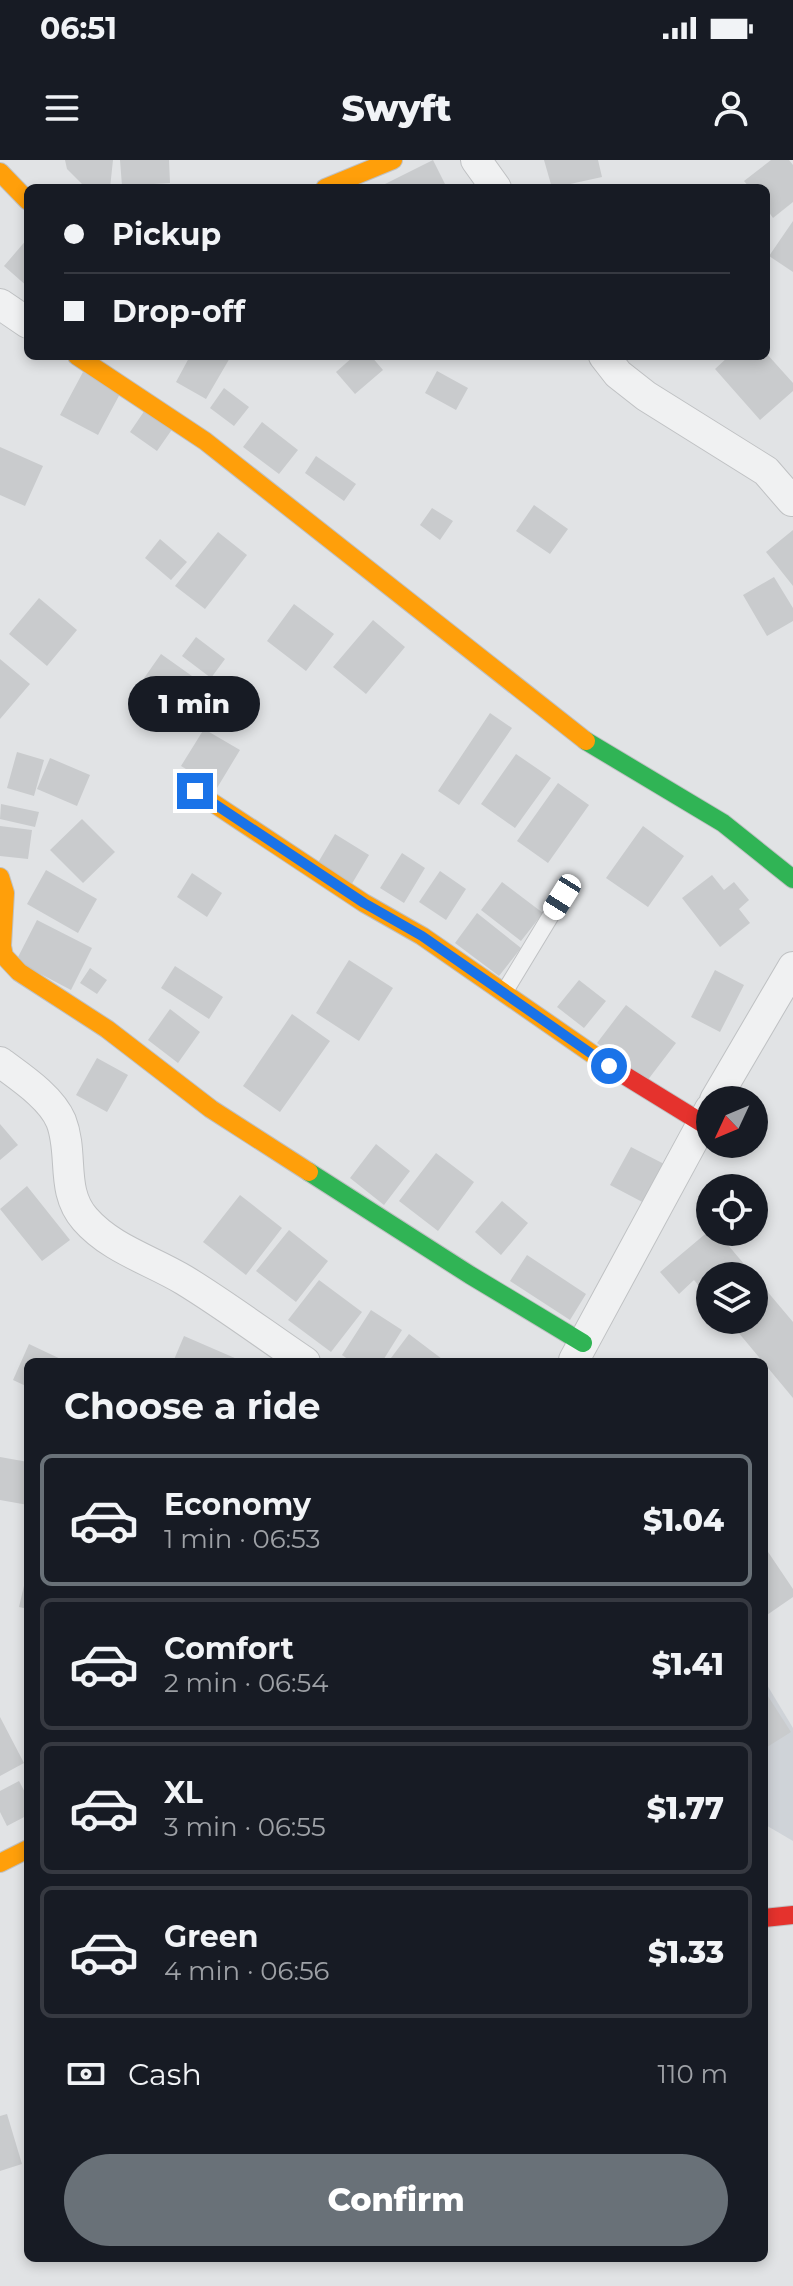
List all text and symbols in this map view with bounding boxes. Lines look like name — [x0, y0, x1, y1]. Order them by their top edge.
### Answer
text: 06:51 — [40, 10, 117, 47]
icon: menu — [40, 86, 84, 130]
text: Swyft — [342, 86, 451, 130]
icon: person — [709, 86, 753, 130]
text: Pickup — [112, 216, 221, 253]
text: Drop-off — [112, 293, 245, 330]
callout: 1 min — [129, 675, 261, 731]
text: 1 min — [158, 688, 230, 720]
route end — [177, 773, 213, 809]
car — [539, 870, 585, 924]
route start — [591, 1048, 627, 1084]
north arrow — [696, 1086, 768, 1158]
map controls — [696, 1086, 768, 1334]
button: locate — [696, 1174, 768, 1246]
button: layers — [696, 1262, 768, 1334]
text: Choose a ride — [64, 1384, 321, 1428]
icon: car — [68, 1484, 140, 1556]
text: Economy — [164, 1486, 311, 1523]
text: $1.04 — [643, 1502, 724, 1539]
text: 1 min · 06:53 — [164, 1523, 320, 1555]
icon: car — [68, 1628, 140, 1700]
text: Comfort — [164, 1630, 294, 1667]
text: $1.41 — [652, 1646, 724, 1683]
text: 2 min · 06:54 — [164, 1667, 328, 1699]
icon: car — [68, 1772, 140, 1844]
text: XL — [164, 1774, 203, 1811]
text: $1.77 — [647, 1790, 724, 1827]
text: 3 min · 06:55 — [164, 1811, 326, 1843]
icon: car — [68, 1916, 140, 1988]
text: Green — [164, 1918, 258, 1955]
text: $1.33 — [648, 1934, 724, 1971]
text: 4 min · 06:56 — [164, 1955, 329, 1987]
icon: cash — [64, 2052, 108, 2096]
text: Cash — [128, 2056, 202, 2093]
text: 110 m — [658, 2058, 728, 2090]
button: Confirm — [64, 2154, 728, 2246]

